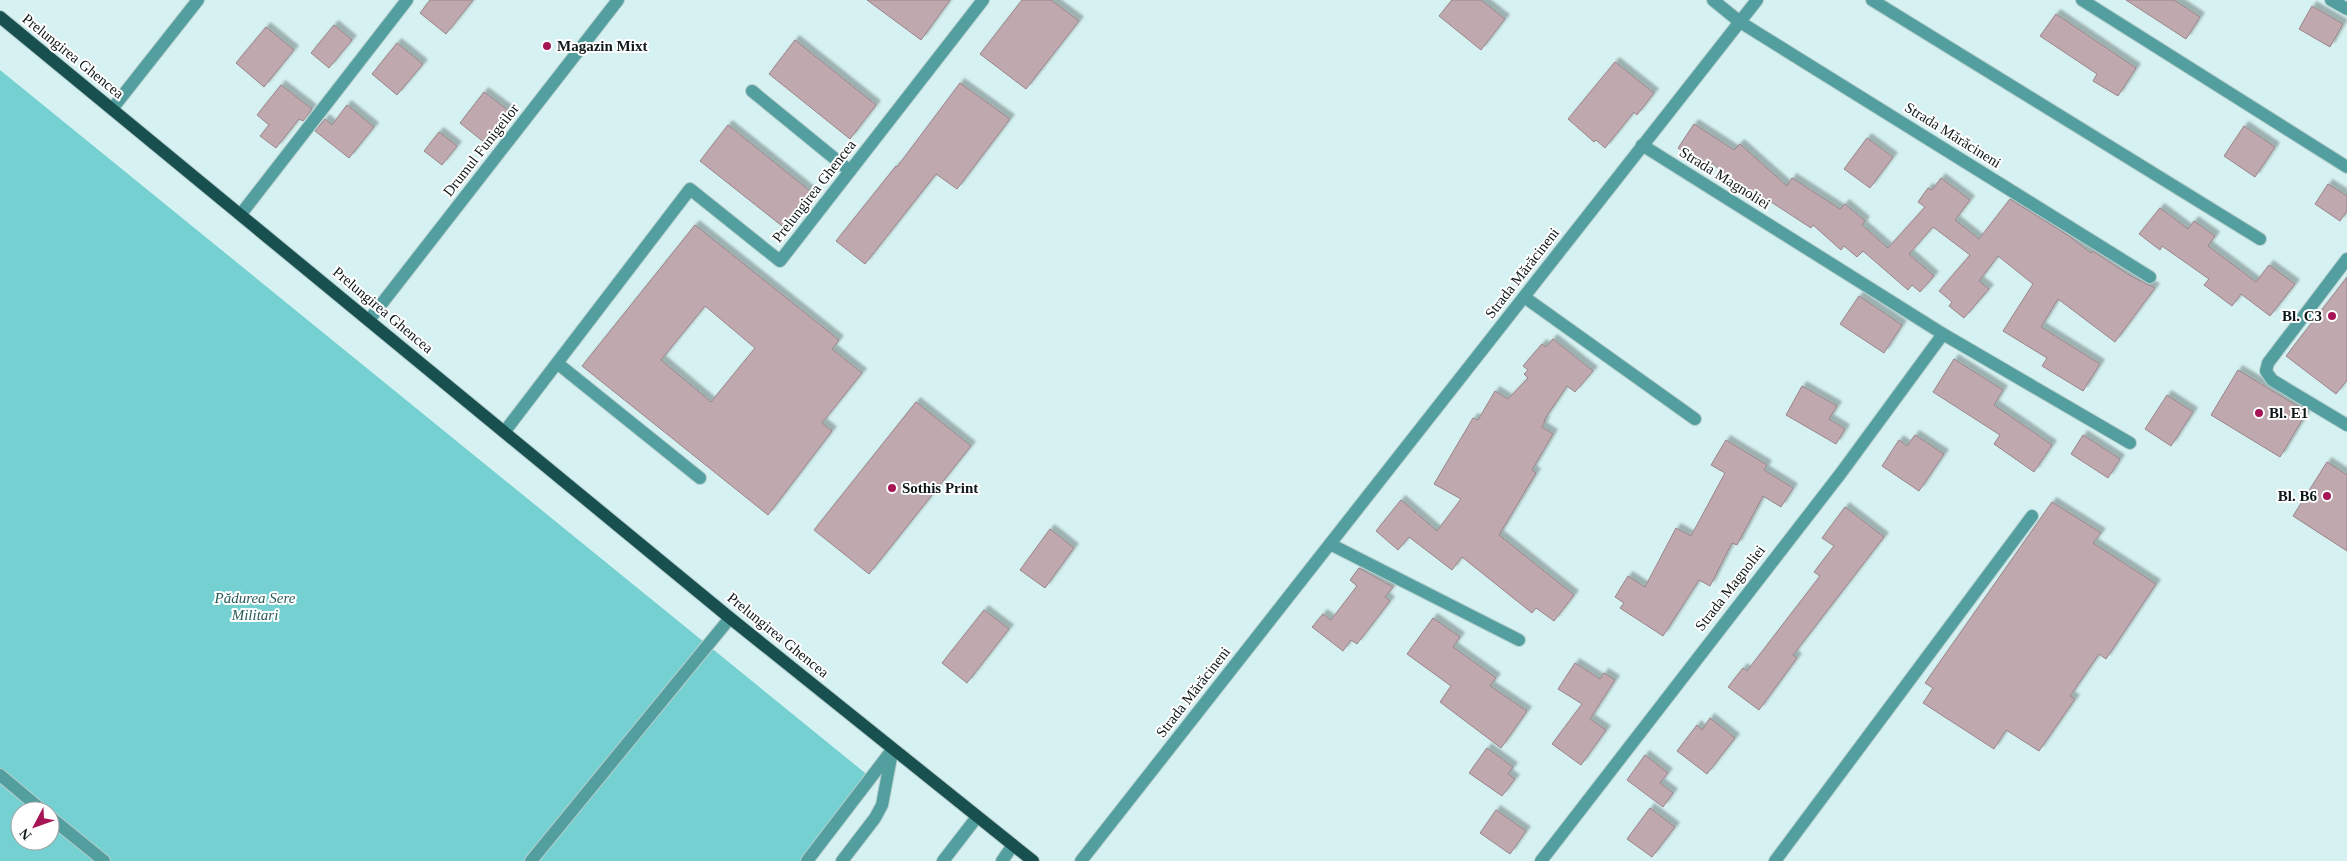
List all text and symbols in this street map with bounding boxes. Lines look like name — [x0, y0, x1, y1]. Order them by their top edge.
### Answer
street label: Prelungirea Ghencea — [19, 10, 127, 102]
place label: Magazin Mixt — [557, 38, 647, 54]
marker: Magazin Mixt — [541, 40, 553, 52]
street label: Strada Mărăcineni — [1902, 99, 2004, 171]
street label: Drumul Funigeilor — [440, 101, 522, 199]
street label: Prelungirea Ghencea — [769, 136, 859, 245]
street label: Strada Magnoliei — [1677, 144, 1773, 212]
street label: Strada Mărăcineni — [1482, 225, 1562, 321]
street label: Prelungirea Ghencea — [330, 264, 436, 357]
place label: Bl. C3 — [2282, 308, 2322, 324]
marker: Bl. C3 — [2326, 310, 2338, 322]
place label: Bl. E1 — [2269, 405, 2308, 421]
marker: Bl. E1 — [2253, 407, 2265, 419]
place label: Sothis Print — [902, 480, 978, 496]
marker: Sothis Print — [886, 482, 898, 494]
place label: Bl. B6 — [2278, 488, 2317, 504]
marker: Bl. B6 — [2321, 490, 2333, 502]
street label: Strada Magnoliei — [1692, 542, 1768, 634]
street label: Prelungirea Ghencea — [724, 589, 832, 681]
park label: Pădurea Sere Militari — [214, 590, 296, 623]
street label: Strada Mărăcineni — [1153, 644, 1233, 740]
north arrow — [10, 801, 60, 851]
text: N — [17, 825, 35, 843]

